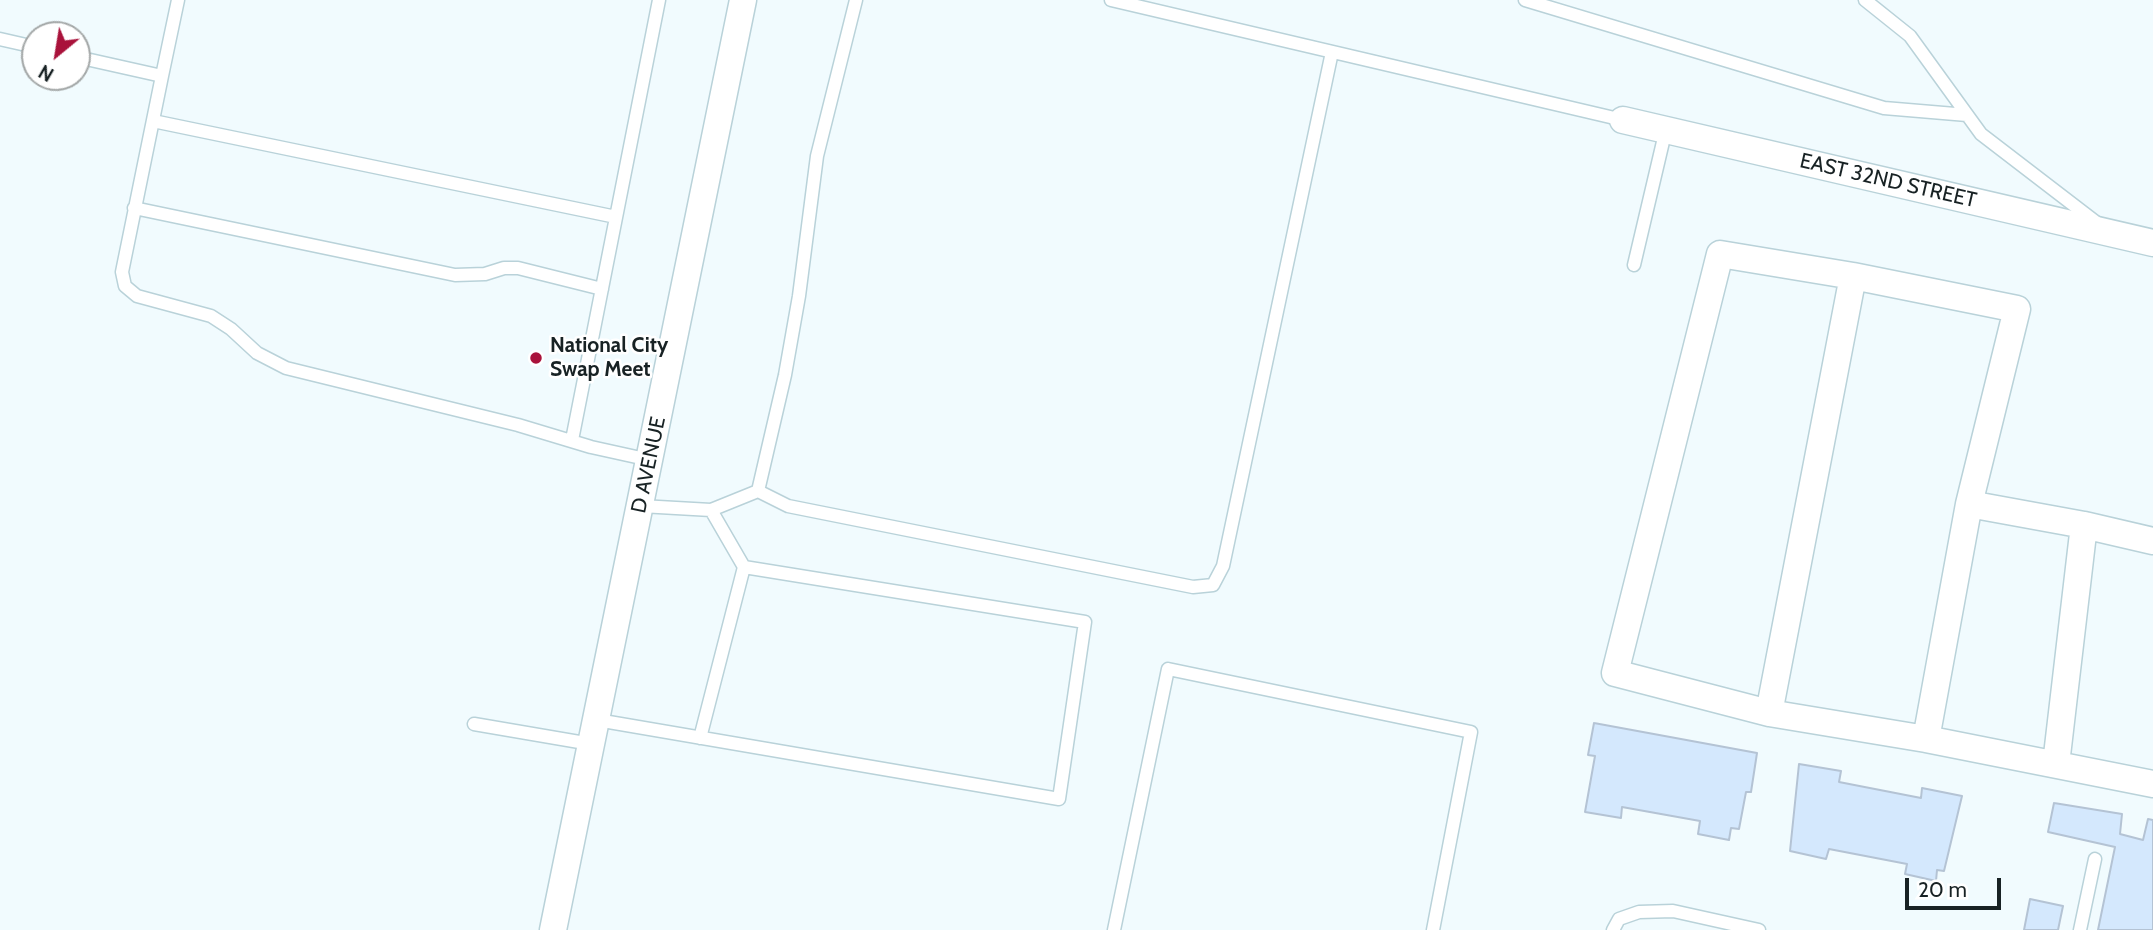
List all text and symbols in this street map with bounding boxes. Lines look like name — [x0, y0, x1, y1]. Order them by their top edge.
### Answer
north arrow — [21, 21, 91, 91]
text: N — [35, 60, 58, 86]
street label: EAST 32ND STREET — [1797, 148, 1979, 214]
place label: National City Swap Meet — [550, 333, 668, 383]
marker: National City Swap Meet — [528, 350, 544, 366]
street label: D AVENUE — [626, 414, 672, 516]
scale bar — [1908, 864, 2004, 908]
text: 20 m — [1918, 877, 1967, 902]

